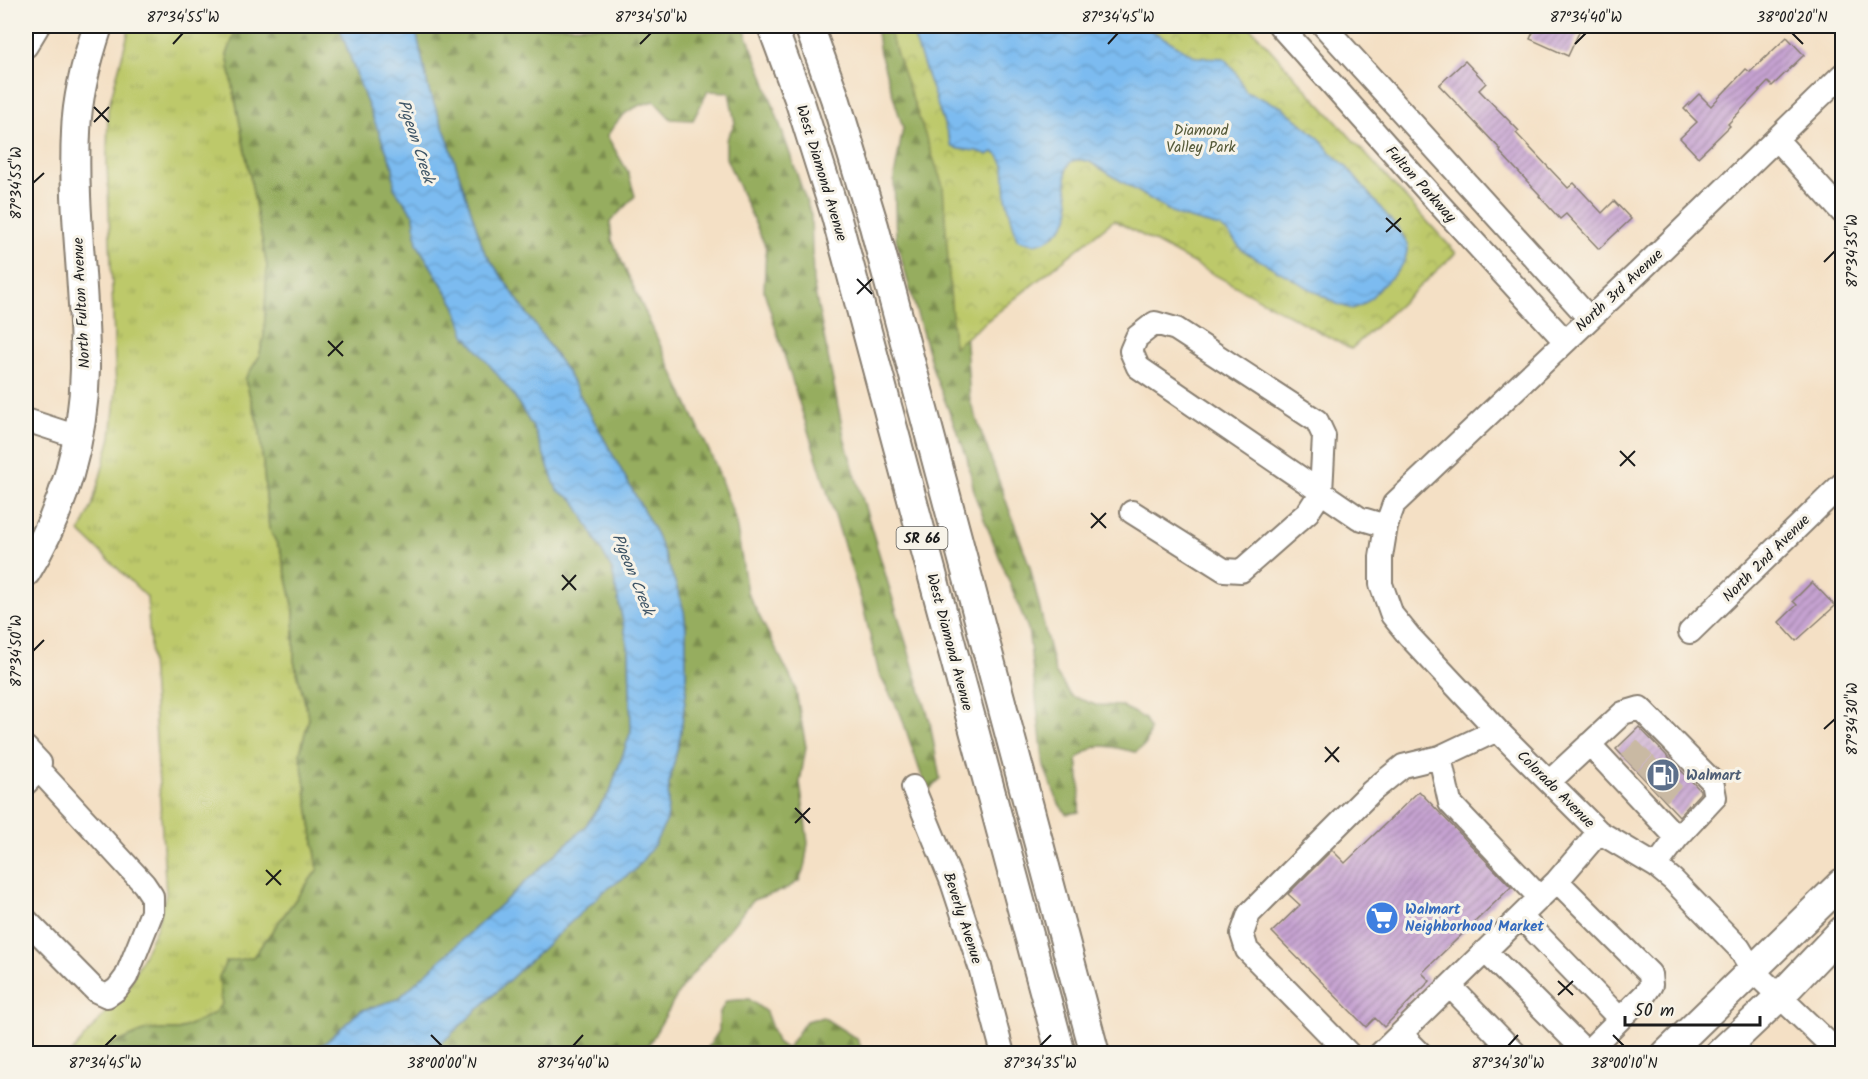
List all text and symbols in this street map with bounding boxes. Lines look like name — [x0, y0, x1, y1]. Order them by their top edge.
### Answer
text: 87°34'55"W — [147, 6, 220, 30]
text: 87°34'50"W — [615, 6, 687, 30]
text: 87°34'45"W — [1081, 6, 1155, 30]
text: 87°34'40"W — [1550, 6, 1623, 30]
text: 38°00'20"N — [1756, 6, 1828, 30]
water label: Pigeon Creek — [390, 97, 442, 189]
street label: West Diamond Avenue — [789, 102, 853, 245]
park label: Diamond Valley Park — [1166, 119, 1237, 160]
street label: Fulton Parkway — [1379, 141, 1462, 229]
text: 87°34'55"W — [5, 146, 29, 219]
text: 87°34'35"W — [1841, 214, 1865, 288]
street label: North Fulton Avenue — [67, 237, 97, 369]
street label: North 3rd Avenue — [1570, 243, 1669, 338]
street label: North 2nd Avenue — [1717, 509, 1816, 608]
road number: SR 66 — [896, 527, 948, 549]
water label: Pigeon Creek — [605, 530, 661, 622]
street label: West Diamond Avenue — [919, 571, 979, 714]
text: 87°34'50"W — [5, 615, 29, 687]
text: 87°34'30"W — [1841, 682, 1865, 755]
street label: Colorado Avenue — [1510, 745, 1600, 835]
fuel station icon: Walmart — [1645, 757, 1681, 793]
place label: Walmart — [1686, 764, 1742, 788]
street label: Beverly Avenue — [936, 869, 988, 968]
place label: Walmart Neighborhood Market — [1405, 898, 1544, 939]
supermarket icon: Walmart Neighborhood Market — [1364, 900, 1400, 936]
scale bar — [1625, 989, 1760, 1027]
text: 50 m — [1634, 997, 1674, 1026]
text: 87°34'45"W — [68, 1052, 142, 1076]
text: 38°00'00"N — [407, 1052, 477, 1076]
text: 87°34'40"W — [537, 1052, 610, 1076]
text: 87°34'35"W — [1003, 1052, 1077, 1076]
text: 87°34'30"W — [1472, 1052, 1545, 1076]
text: 38°00'10"N — [1590, 1052, 1658, 1076]

